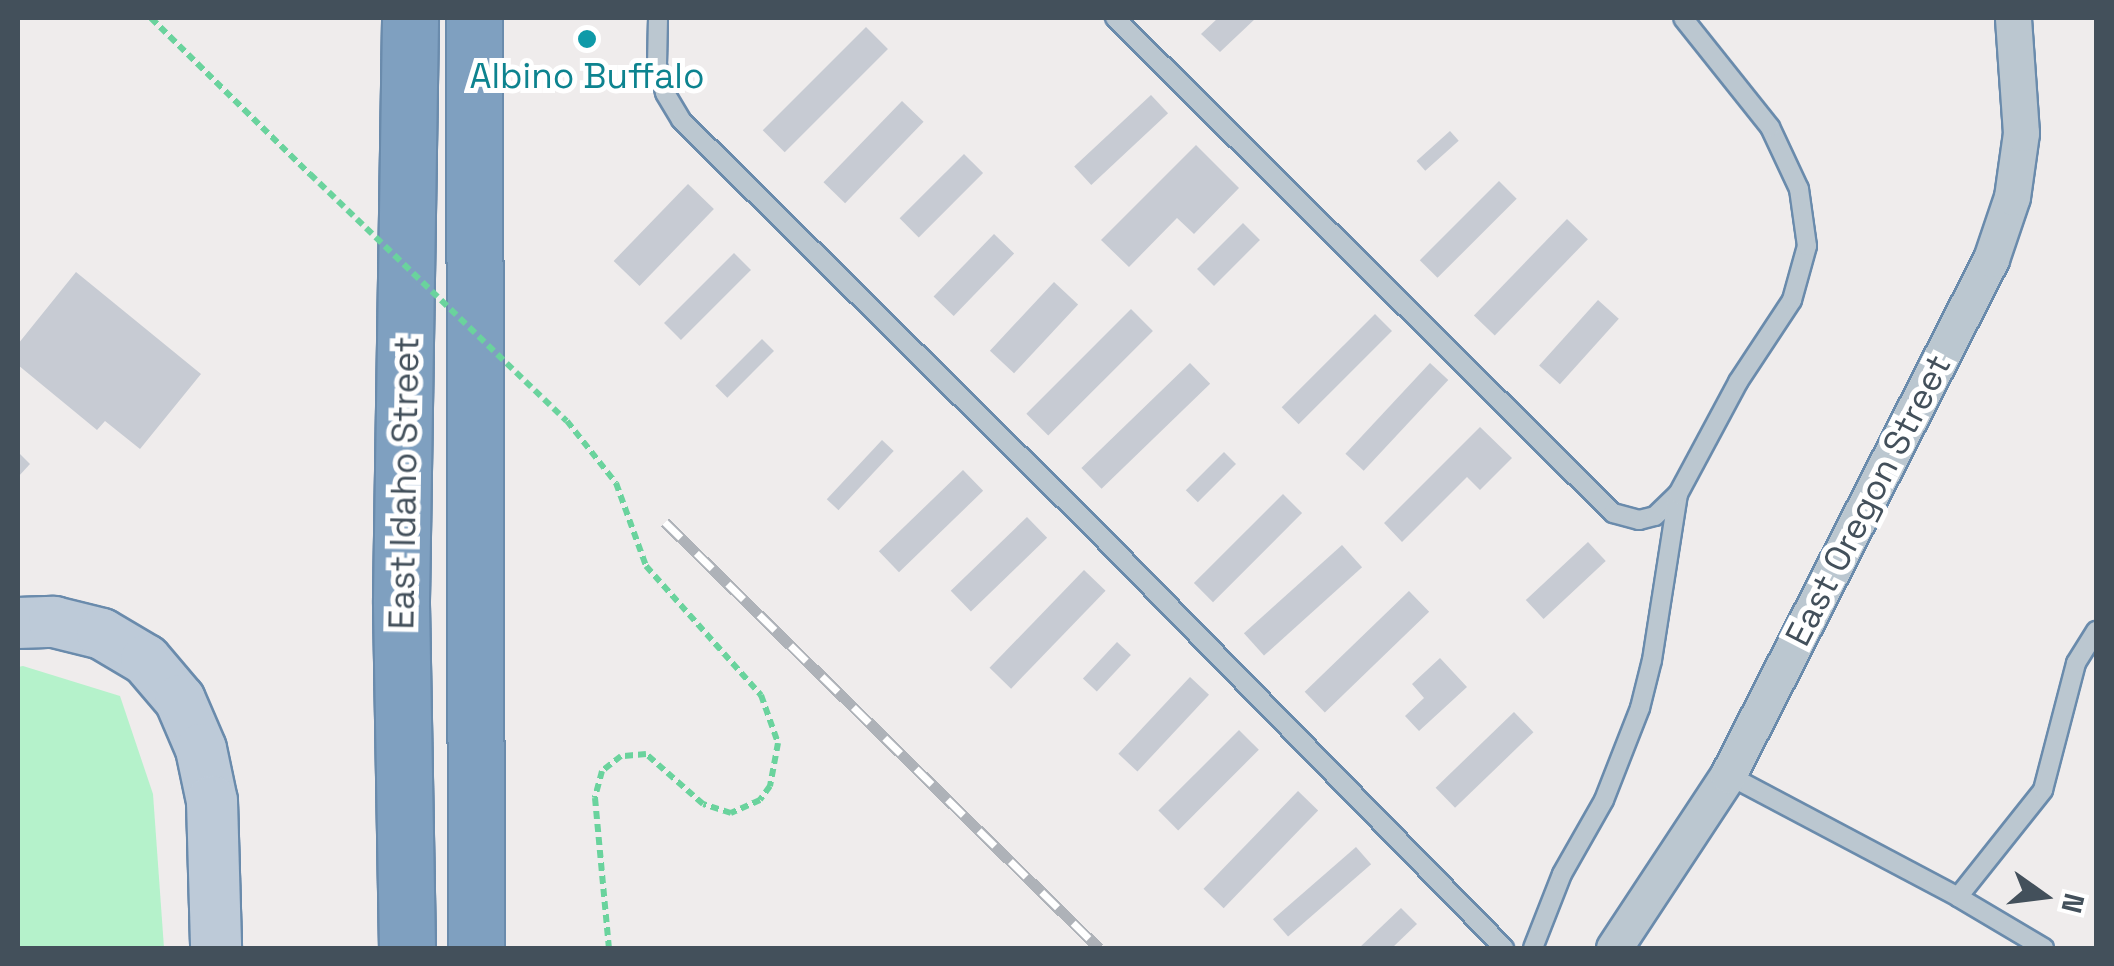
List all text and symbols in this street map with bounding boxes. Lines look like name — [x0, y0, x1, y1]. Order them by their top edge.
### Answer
marker: Albino Buffalo — [576, 28, 598, 50]
place label: Albino Buffalo — [469, 55, 705, 97]
street label: East Idaho Street — [380, 336, 428, 630]
street label: East Oregon Street — [1776, 347, 1960, 653]
north arrow — [1994, 846, 2094, 946]
text: N — [2053, 890, 2093, 917]

